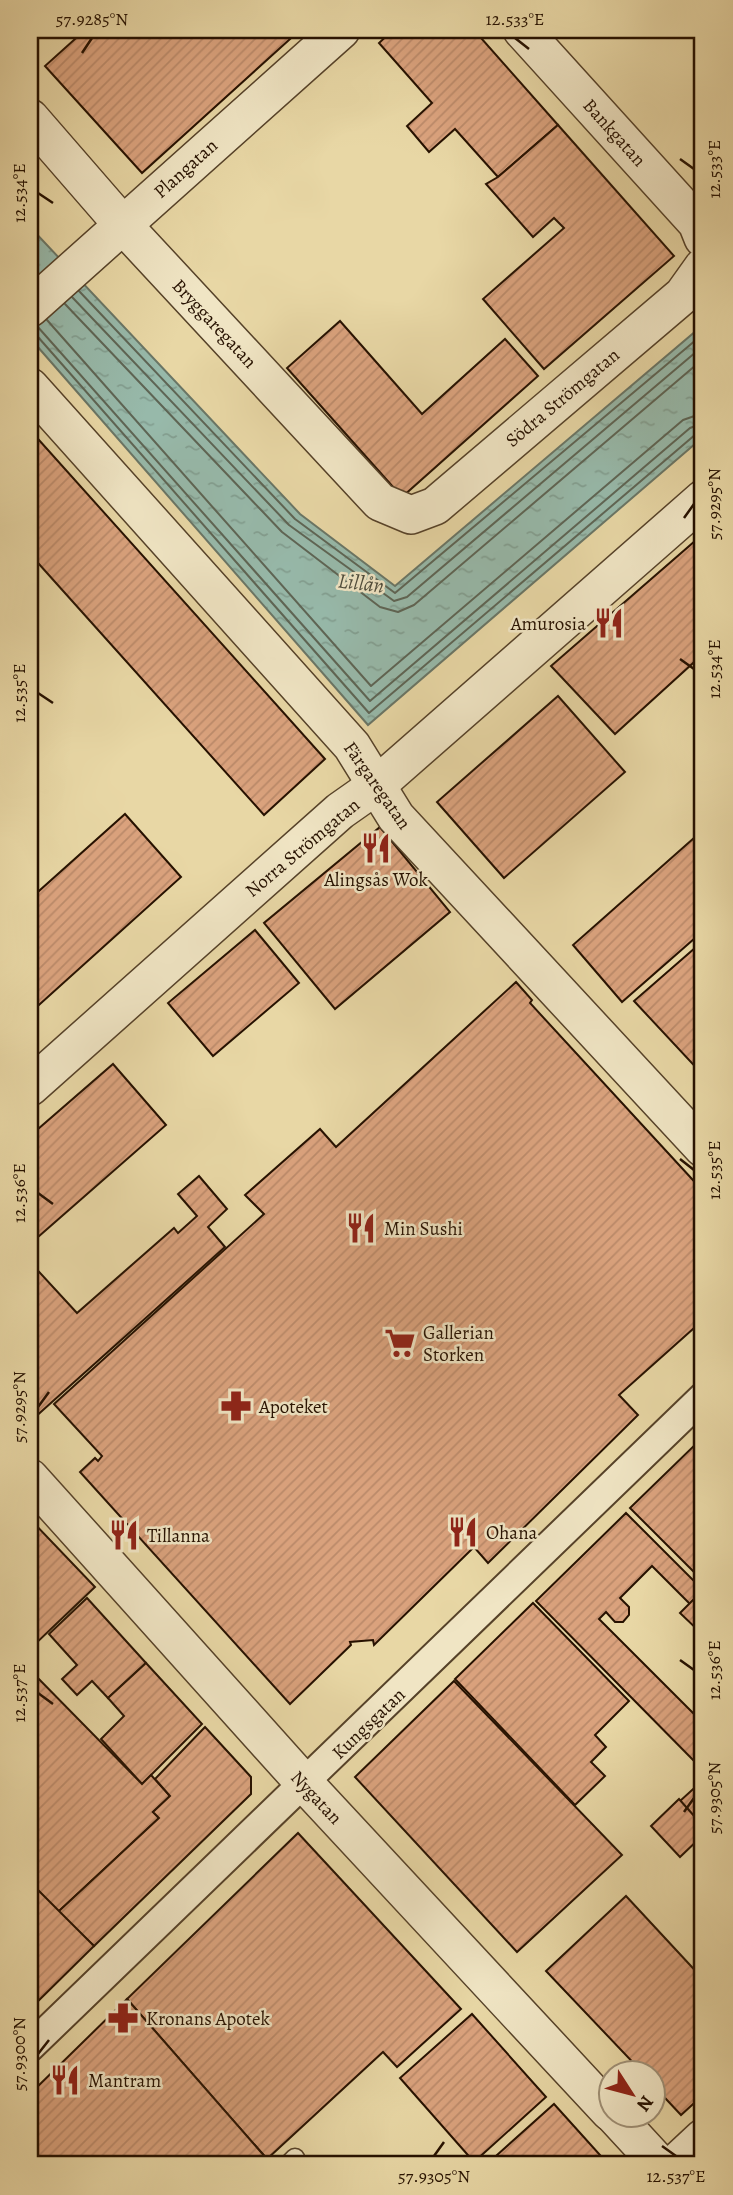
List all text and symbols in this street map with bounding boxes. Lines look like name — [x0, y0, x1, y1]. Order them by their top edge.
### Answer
text: 57.9285°N — [56, 7, 128, 31]
text: 12.533°E — [486, 7, 545, 31]
street label: Bankgatan — [577, 93, 652, 172]
street label: Plangatan — [148, 133, 223, 205]
text: 12.533°E — [702, 140, 726, 199]
text: 12.534°E — [7, 163, 31, 223]
street label: Bryggaregatan — [166, 273, 262, 374]
street label: Södra Strömgatan — [500, 342, 625, 453]
text: 57.9295°N — [702, 468, 726, 540]
water label: Lillån — [336, 566, 386, 600]
restaurant icon: Amurosia — [592, 606, 626, 640]
place label: Amurosia — [510, 611, 586, 637]
text: 12.534°E — [702, 639, 726, 699]
text: 12.535°E — [7, 663, 31, 723]
street label: Färgaregatan — [337, 736, 417, 835]
street label: Norra Strömgatan — [240, 792, 365, 903]
restaurant icon: Alingsås Wok — [359, 831, 393, 865]
place label: Alingsås Wok — [323, 867, 428, 893]
text: 12.535°E — [702, 1140, 726, 1200]
text: 12.536°E — [7, 1163, 31, 1223]
restaurant icon: Min Sushi — [344, 1211, 378, 1245]
place label: Min Sushi — [384, 1216, 463, 1242]
place label: Gallerian Storken — [423, 1320, 494, 1368]
supermarket icon: Gallerian Storken — [383, 1326, 417, 1360]
text: 57.9295°N — [7, 1371, 31, 1443]
pharmacy icon: Apoteket — [219, 1389, 253, 1423]
place label: Apoteket — [258, 1394, 328, 1420]
restaurant icon: Ohana — [446, 1515, 480, 1549]
restaurant icon: Tillanna — [107, 1518, 141, 1552]
place label: Ohana — [486, 1520, 538, 1546]
place label: Tillanna — [147, 1523, 210, 1549]
text: 12.536°E — [702, 1640, 726, 1700]
text: 12.537°E — [7, 1663, 31, 1723]
street label: Kungsgatan — [326, 1682, 411, 1765]
text: 57.9305°N — [702, 1762, 726, 1834]
street label: Nygatan — [285, 1765, 348, 1830]
pharmacy icon: Kronans Apotek — [106, 2001, 140, 2035]
place label: Kronans Apotek — [146, 2006, 271, 2032]
text: 57.9300°N — [7, 2017, 31, 2091]
north arrow — [596, 2058, 666, 2128]
restaurant icon: Mantram — [48, 2063, 82, 2097]
place label: Mantram — [88, 2068, 161, 2094]
text: N — [630, 2090, 660, 2117]
text: 57.9305°N — [398, 2164, 470, 2188]
text: 12.537°E — [646, 2164, 706, 2188]

